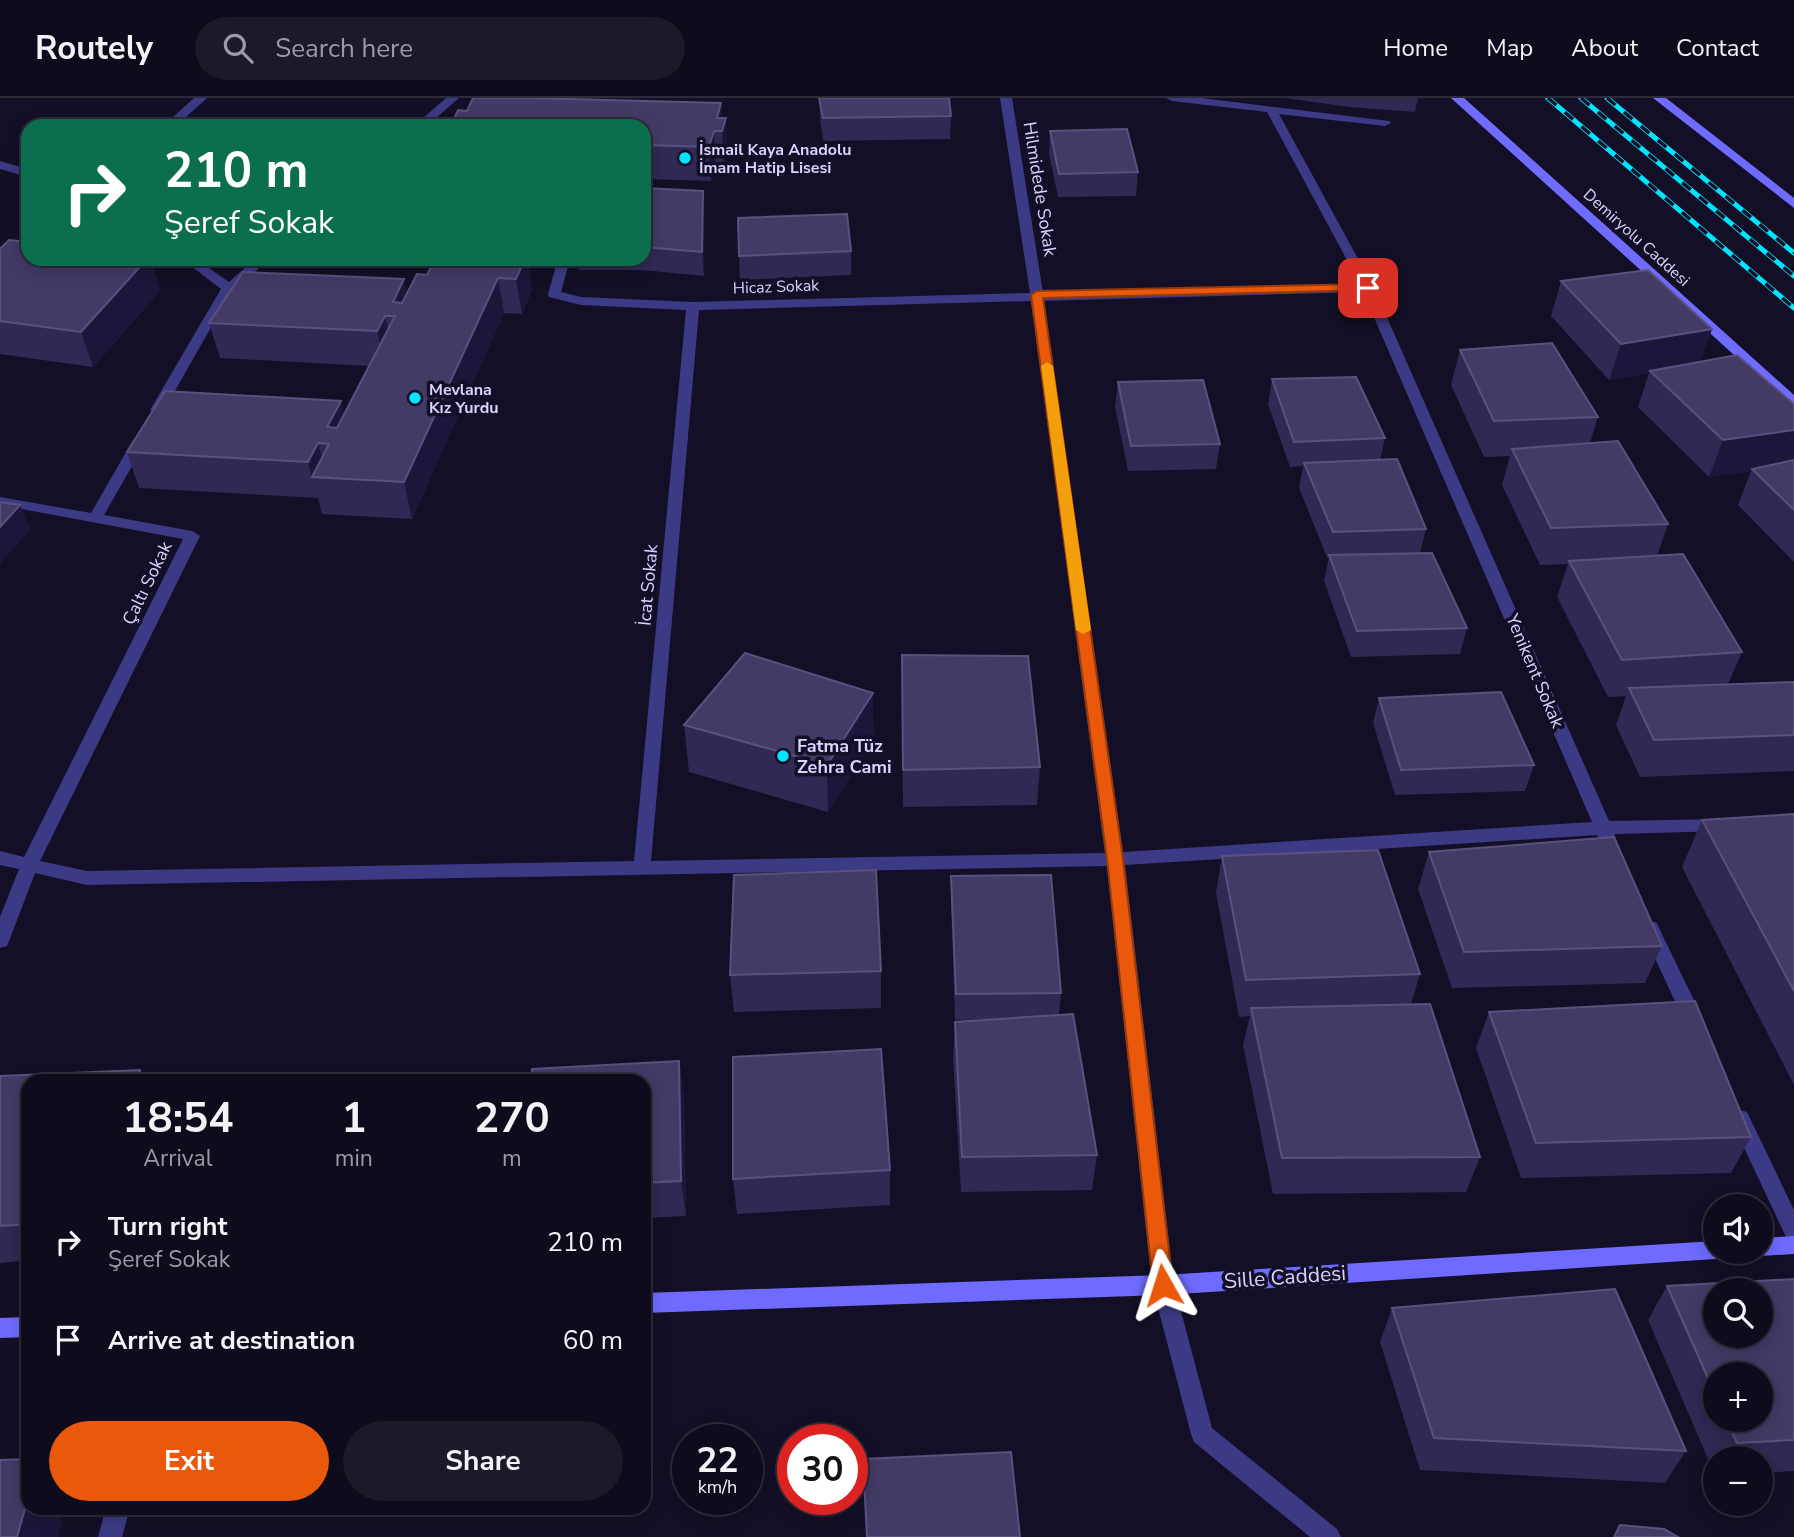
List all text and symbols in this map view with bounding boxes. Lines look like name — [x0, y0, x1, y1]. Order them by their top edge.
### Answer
search box — [195, 17, 685, 80]
text: Routely — [35, 26, 153, 71]
icon: search — [219, 29, 257, 67]
text: Search here — [275, 31, 413, 66]
text: Home — [1383, 32, 1448, 64]
text: Map — [1486, 32, 1533, 64]
text: About — [1571, 32, 1638, 64]
text: Contact — [1676, 32, 1759, 64]
street label: Hilmidede Sokak — [1018, 120, 1063, 259]
text: 210 m — [164, 137, 308, 204]
place label: İsmail Kaya Anadolu İmam Hatip Lisesi — [699, 139, 851, 179]
icon: right — [49, 147, 140, 238]
marker: İsmail Kaya Anadolu İmam Hatip Lisesi — [677, 150, 693, 166]
street label: Demiryolu Caddesi — [1578, 184, 1694, 292]
text: Şeref Sokak — [164, 201, 334, 244]
pin — [1338, 258, 1398, 318]
icon: arrive — [1349, 269, 1387, 307]
street label: Hicaz Sokak — [732, 274, 821, 299]
place label: Mevlana Kız Yurdu — [429, 379, 499, 419]
marker: Mevlana Kız Yurdu — [407, 390, 423, 406]
street label: Çaltı Sokak — [116, 536, 178, 629]
street label: İcat Sokak — [632, 542, 664, 627]
street label: Yenikent Sokak — [1500, 610, 1570, 732]
place label: Fatma Tüz Zehra Cami — [797, 734, 892, 779]
marker: Fatma Tüz Zehra Cami — [775, 748, 791, 764]
text: 18:54 — [122, 1090, 233, 1147]
text: 1 — [341, 1090, 366, 1147]
text: 270 — [474, 1090, 550, 1147]
text: Arrival — [143, 1143, 212, 1174]
text: min — [335, 1143, 373, 1174]
text: m — [502, 1143, 522, 1174]
map controls — [1703, 1194, 1773, 1516]
button: sound — [1703, 1194, 1773, 1264]
text: Turn right — [108, 1209, 227, 1244]
icon: right — [49, 1223, 87, 1261]
text: 210 m — [547, 1225, 623, 1260]
text: Şeref Sokak — [108, 1244, 230, 1275]
position arrow — [1126, 1248, 1200, 1322]
street label: Sille Caddesi — [1223, 1259, 1347, 1295]
button: search — [1703, 1278, 1773, 1348]
icon: arrive — [49, 1321, 87, 1359]
text: Arrive at destination — [108, 1323, 355, 1358]
text: 60 m — [563, 1323, 623, 1358]
button: + — [1703, 1362, 1773, 1432]
button: Exit — [49, 1421, 329, 1501]
button: Share — [343, 1421, 623, 1501]
speed limit sign: 30 — [777, 1424, 868, 1515]
text: 22 — [696, 1437, 739, 1484]
button: − — [1703, 1446, 1773, 1516]
text: km/h — [698, 1475, 737, 1499]

